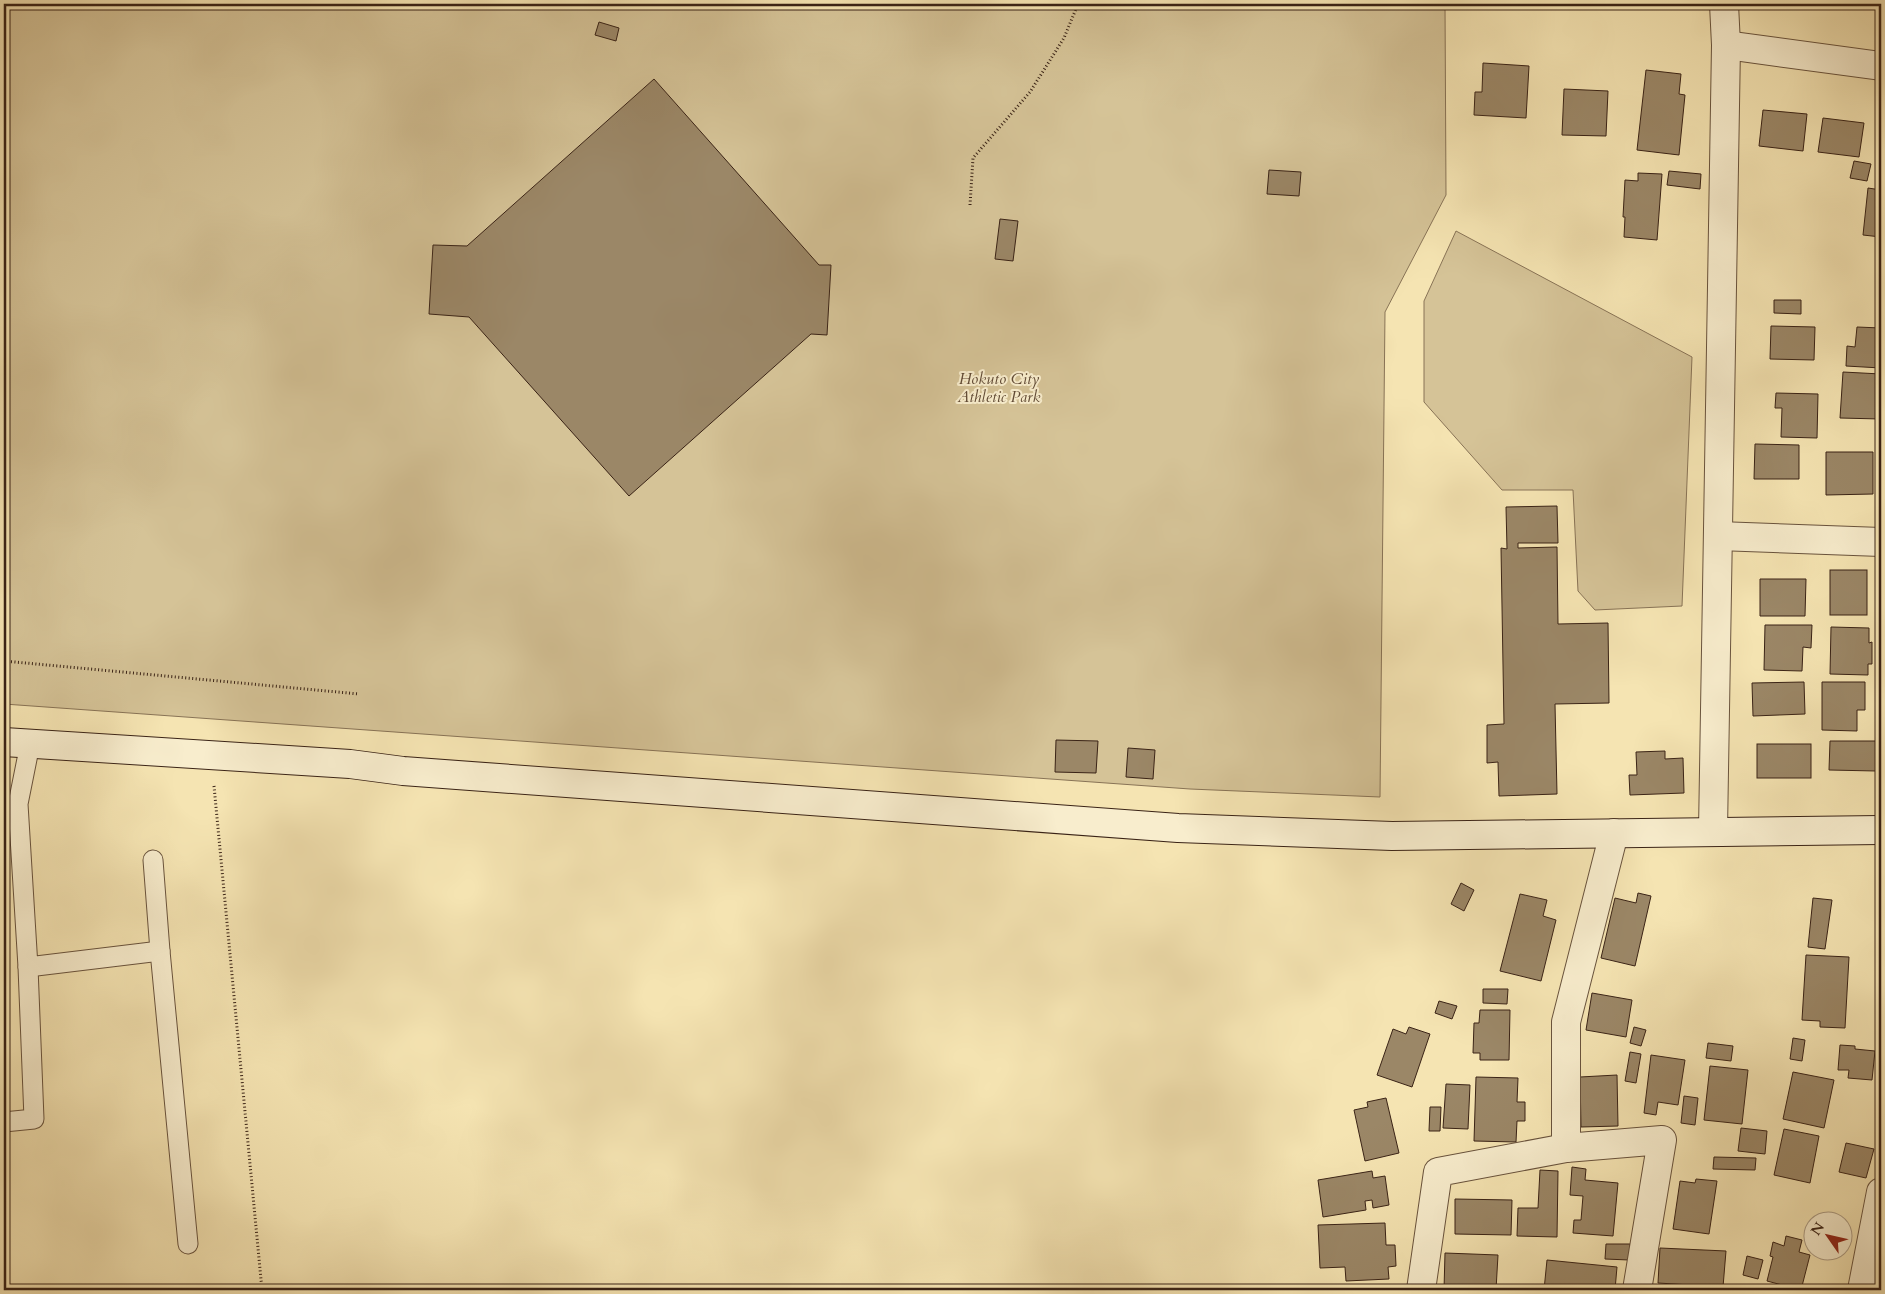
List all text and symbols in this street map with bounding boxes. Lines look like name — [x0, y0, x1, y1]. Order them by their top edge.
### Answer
park label: Hokuto City Athletic Park — [957, 368, 1040, 408]
north arrow — [1802, 1212, 1852, 1262]
text: N — [1806, 1219, 1829, 1239]

